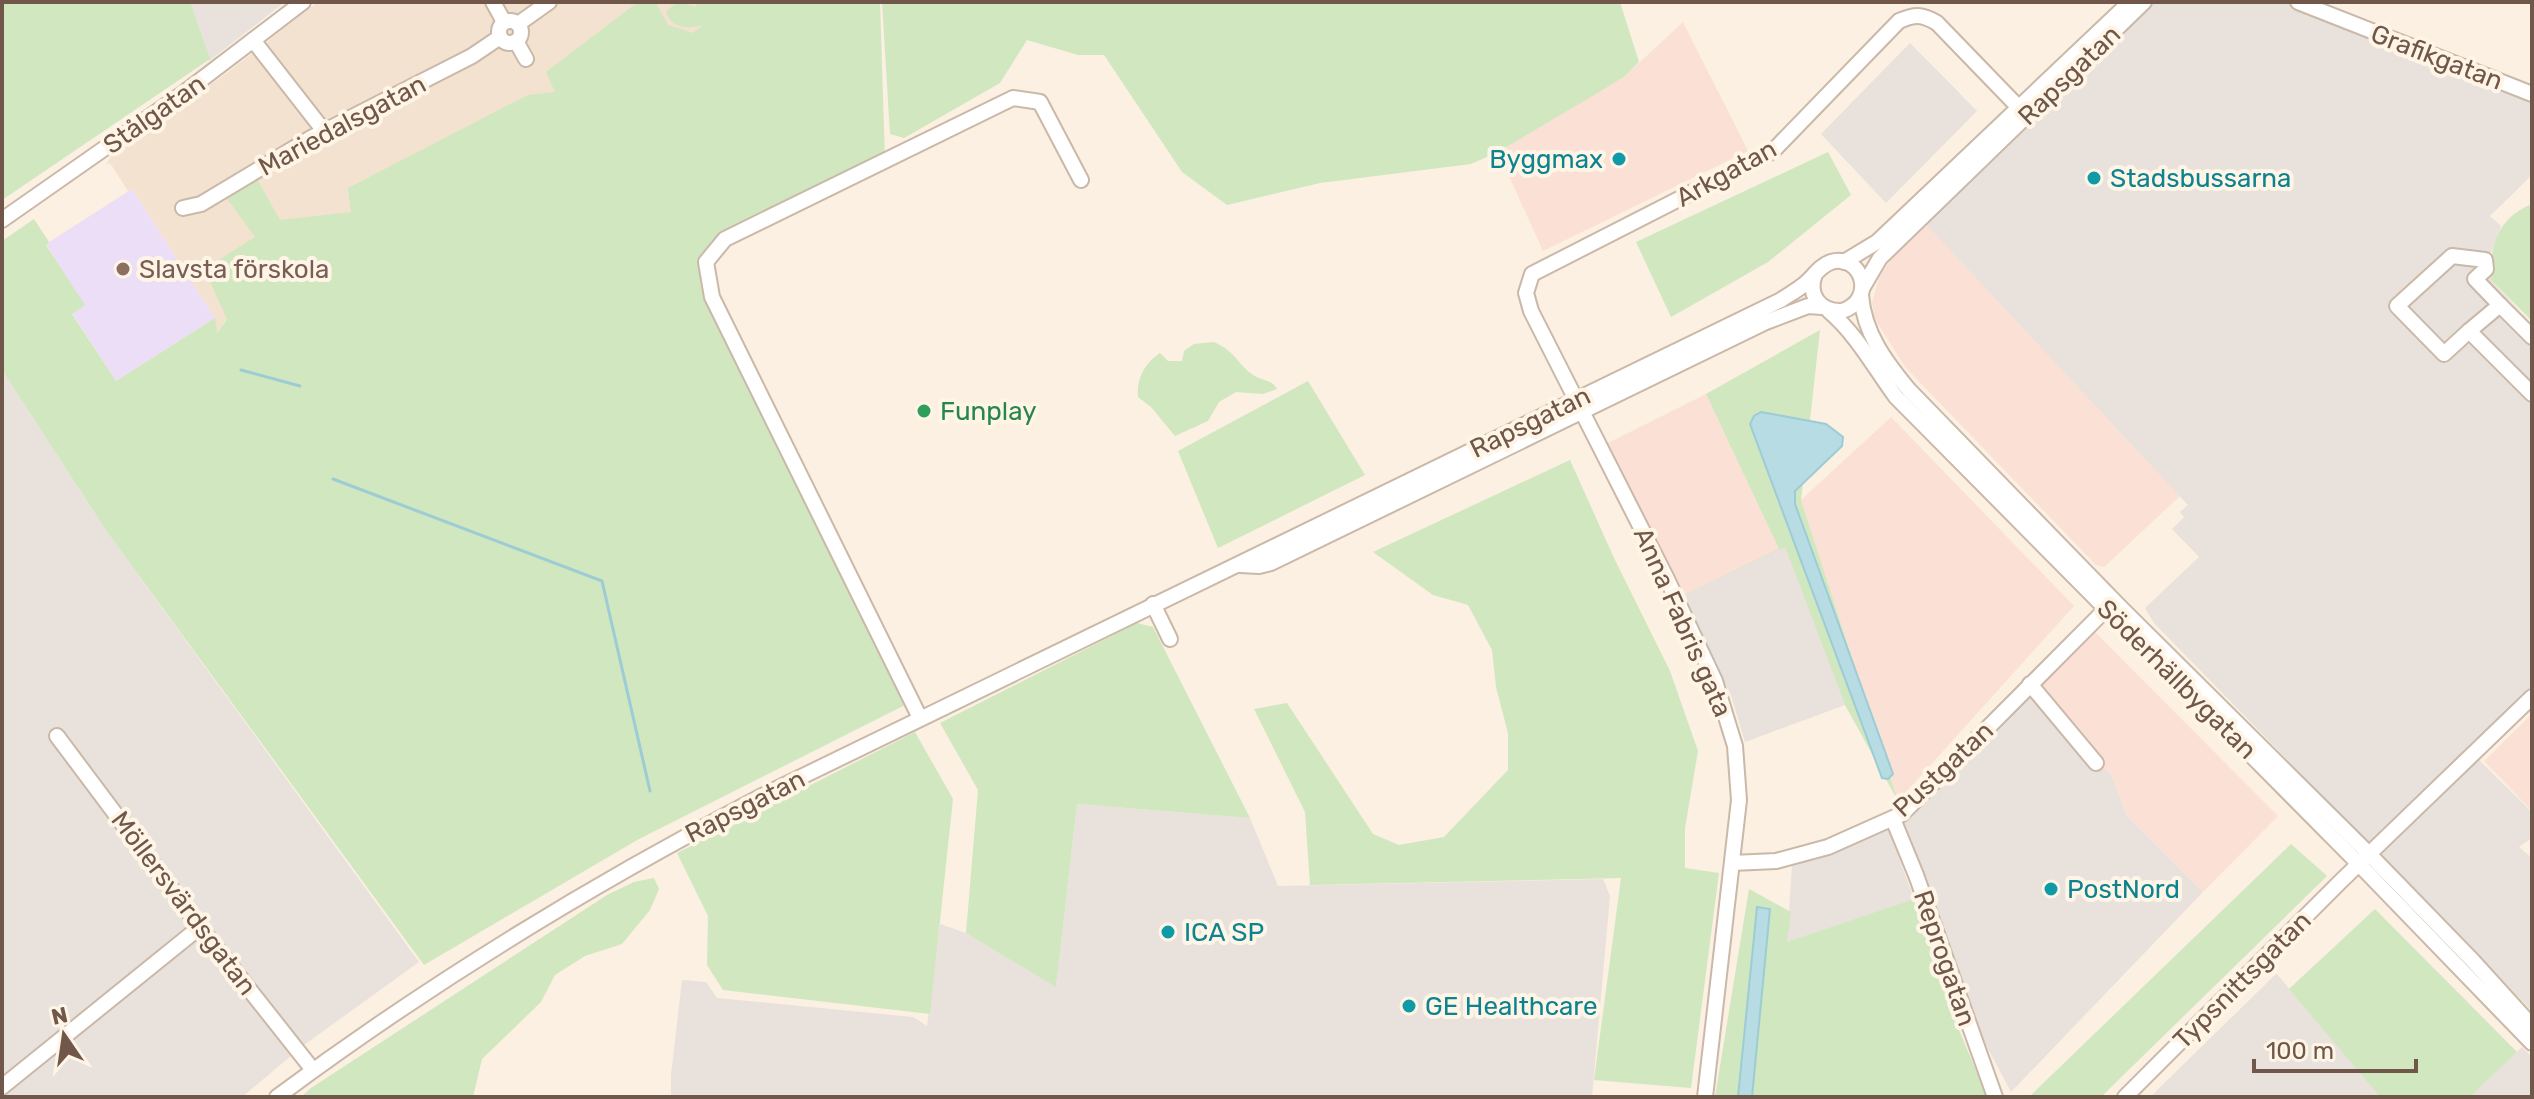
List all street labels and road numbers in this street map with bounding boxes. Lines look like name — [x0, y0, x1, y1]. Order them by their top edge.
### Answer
street label: Grafikgatan — [2367, 18, 2507, 97]
street label: Rapsgatan — [2012, 19, 2127, 132]
street label: Stålgatan — [97, 68, 211, 161]
street label: Mariedalsgatan — [253, 68, 431, 183]
street label: Arkgatan — [1671, 133, 1782, 214]
street label: Rapsgatan — [1465, 380, 1596, 465]
street label: Anna Fabris gata — [1627, 523, 1738, 722]
street label: Söderhällbygatan — [2090, 593, 2263, 766]
street label: Pustgatan — [1887, 715, 2000, 824]
street label: Rapsgatan — [680, 763, 810, 850]
street label: Möllersvärdsgatan — [104, 805, 263, 1001]
street label: Reprogatan — [1907, 886, 1982, 1030]
street label: Typsnittsgatan — [2167, 905, 2318, 1056]

